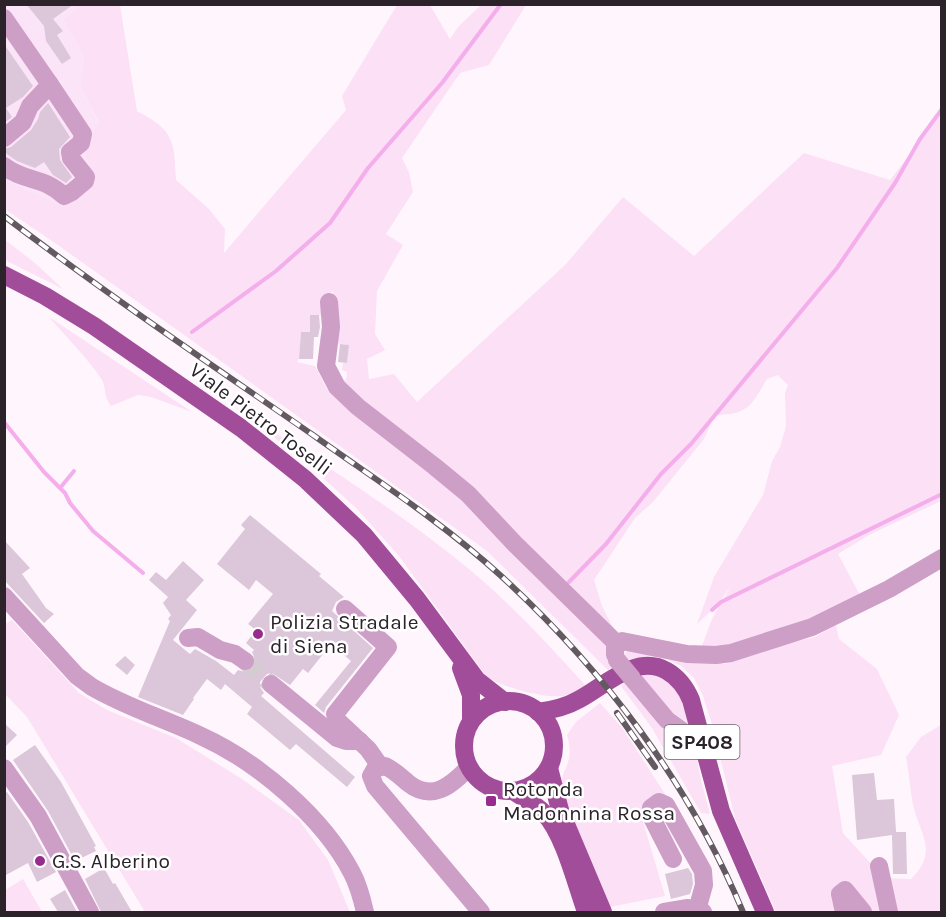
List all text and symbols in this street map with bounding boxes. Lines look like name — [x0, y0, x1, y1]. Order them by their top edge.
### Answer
street label: Viale Pietro Toselli — [185, 358, 337, 480]
place label: Polizia Stradale di Siena — [270, 610, 418, 658]
marker: Polizia Stradale di Siena — [251, 627, 265, 641]
road number: SP408 — [664, 725, 740, 759]
place label: Rotonda Madonnina Rossa — [503, 777, 675, 825]
marker: Rotonda Madonnina Rossa — [484, 794, 498, 808]
place label: G.S. Alberino — [52, 849, 170, 873]
marker: G.S. Alberino — [33, 854, 47, 868]

